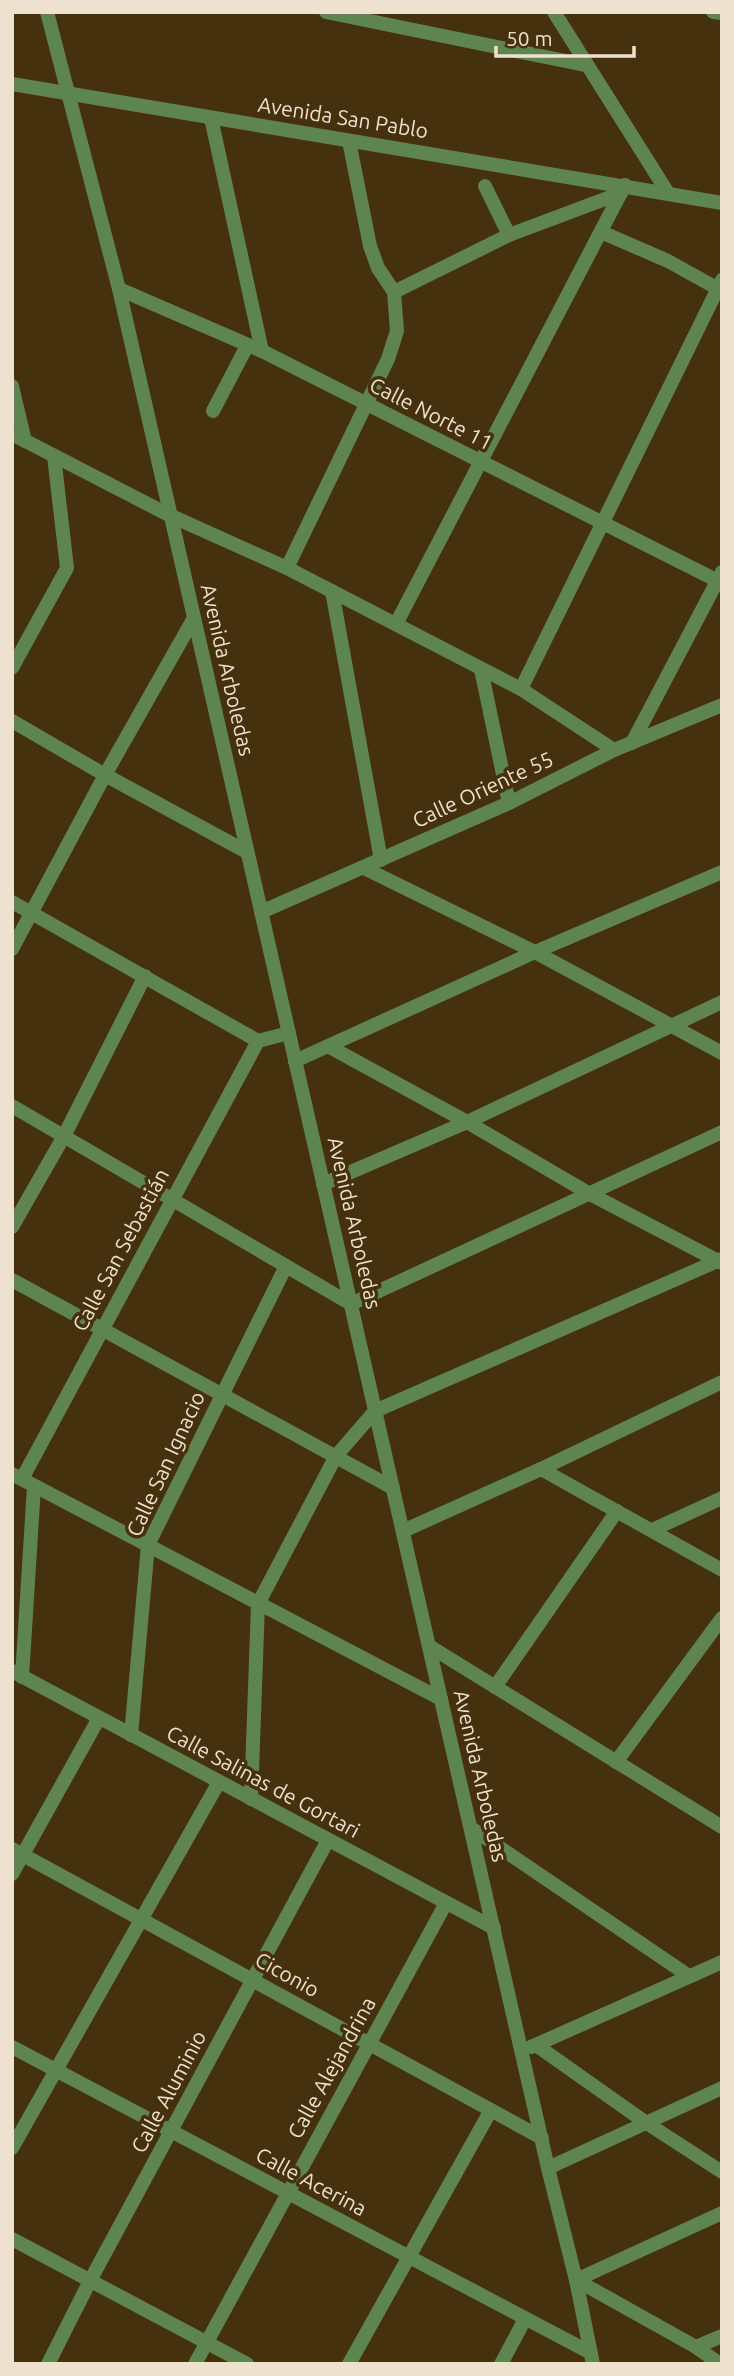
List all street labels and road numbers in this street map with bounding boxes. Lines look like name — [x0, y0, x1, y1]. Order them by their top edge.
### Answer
street label: Avenida San Pablo — [256, 92, 430, 142]
street label: Calle Norte 11 — [366, 372, 497, 454]
street label: Avenida Arboledas — [197, 582, 259, 758]
street label: Calle Oriente 55 — [408, 746, 557, 832]
street label: Avenida Arboledas — [324, 1135, 386, 1311]
street label: Calle San Sebastián — [67, 1164, 173, 1335]
street label: Calle San Ignacio — [121, 1387, 209, 1540]
street label: Avenida Arboledas — [450, 1688, 512, 1864]
street label: Calle Salinas de Gortari — [163, 1720, 364, 1842]
street label: Ciconio — [251, 1947, 324, 2001]
street label: Calle Alejandrina — [282, 1993, 380, 2142]
street label: Calle Aluminio — [126, 2026, 210, 2157]
street label: Calle Acerina — [252, 2142, 371, 2220]

